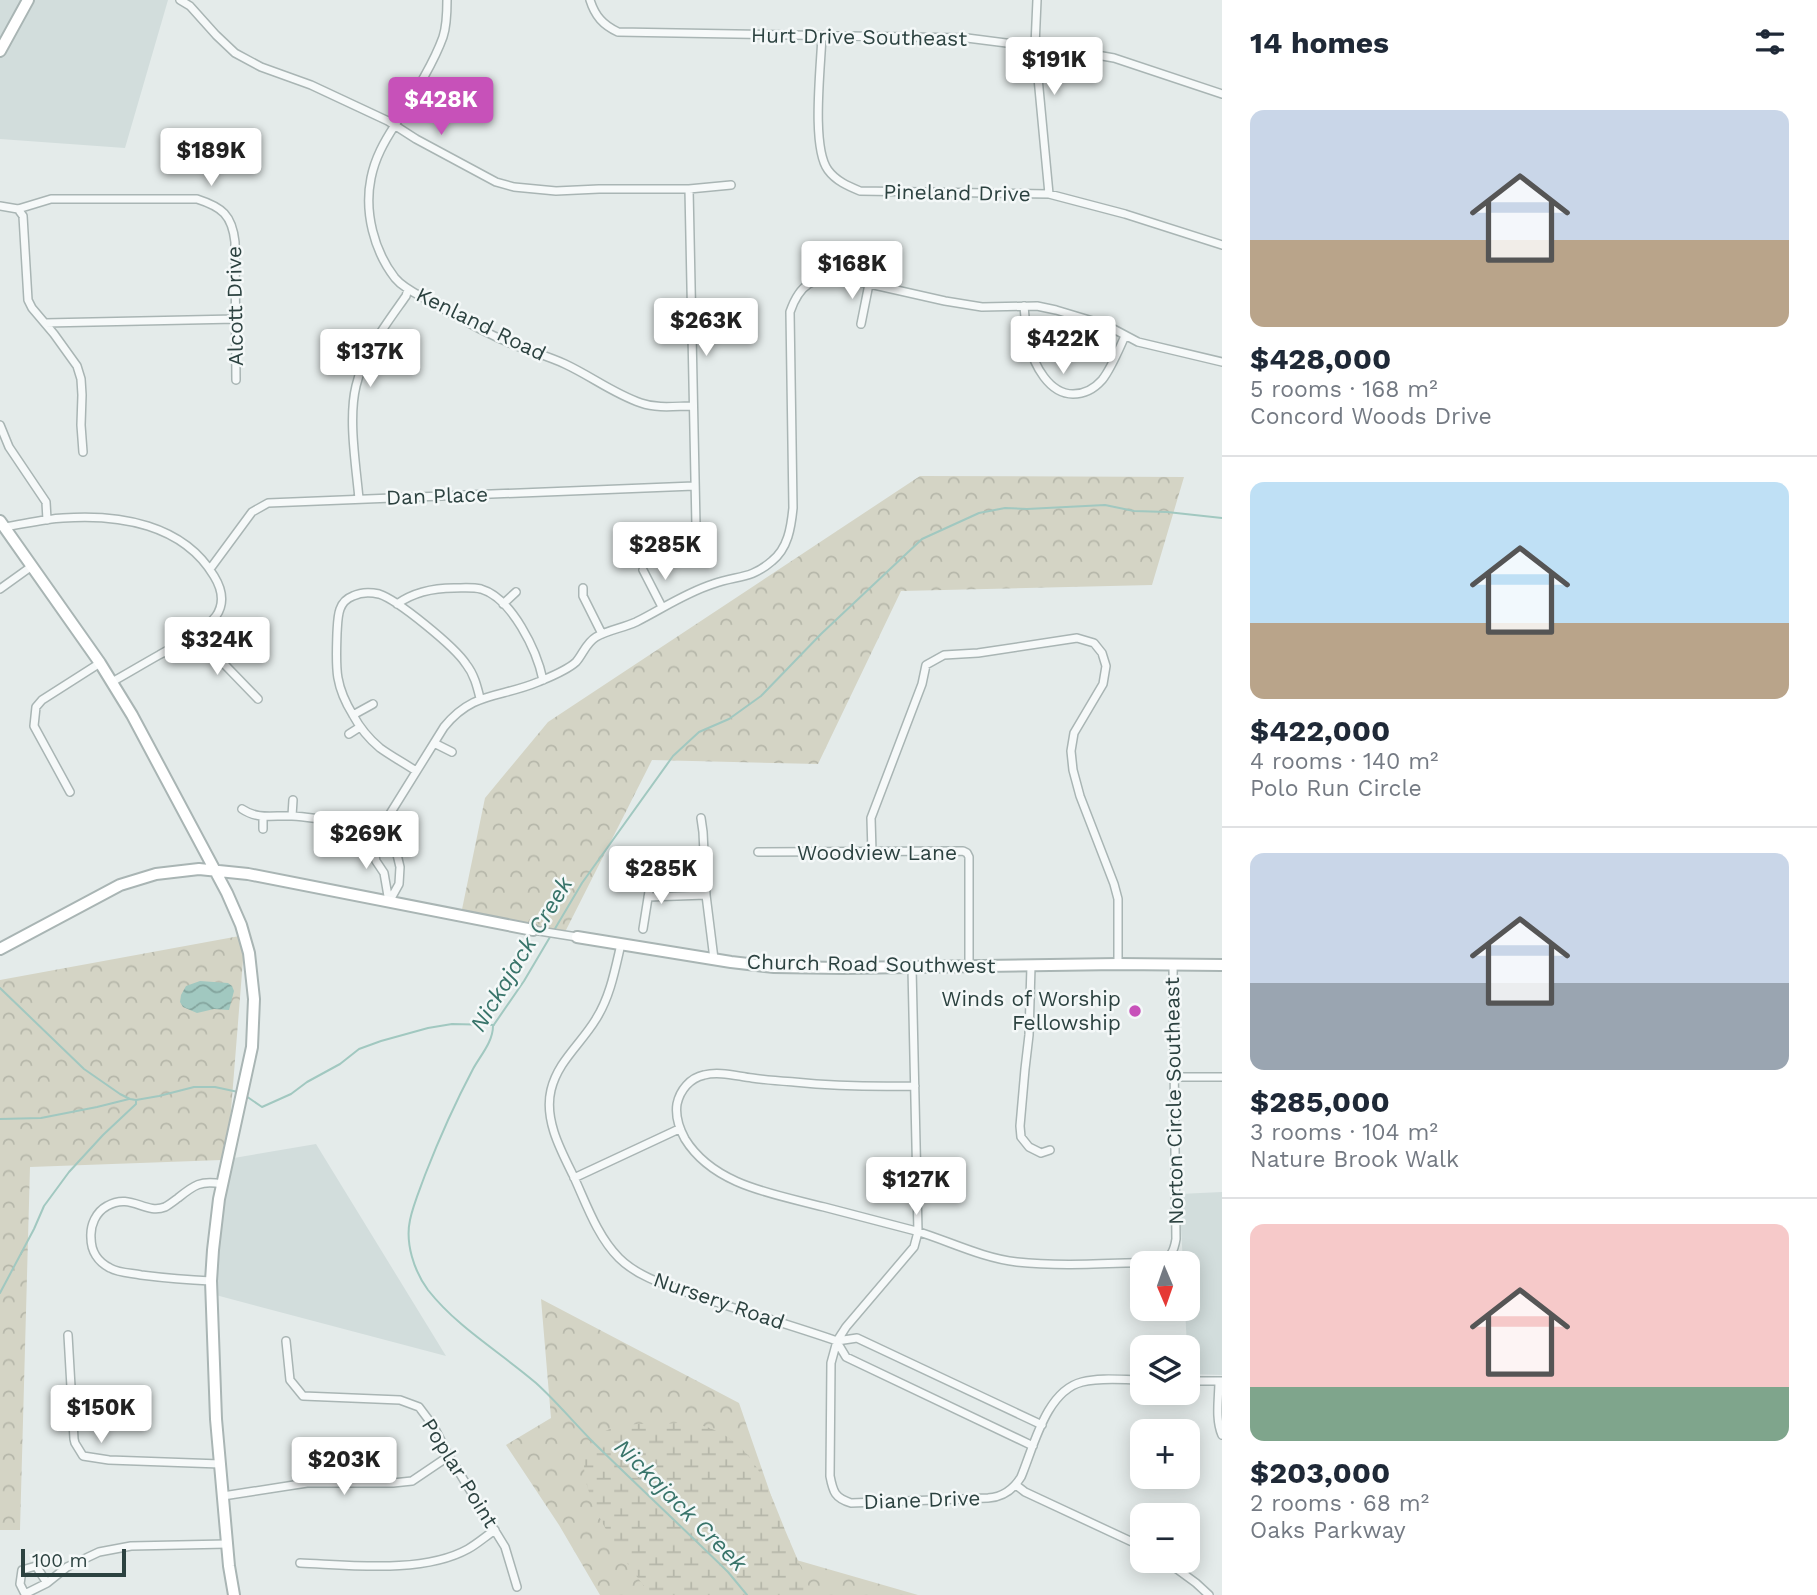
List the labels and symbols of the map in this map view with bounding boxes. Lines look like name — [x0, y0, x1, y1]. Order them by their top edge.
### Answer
street label: Hurt Drive Southeast — [751, 22, 967, 51]
pin: $191K — [1005, 38, 1103, 97]
pin: $428K — [392, 78, 490, 137]
pin: $189K — [162, 128, 260, 188]
street label: Pineland Drive — [883, 179, 1031, 206]
pin: $168K — [803, 242, 901, 301]
street label: Alcott Drive — [221, 246, 248, 366]
street label: Kenland Road — [412, 281, 550, 366]
pin: $263K — [657, 298, 755, 358]
pin: $422K — [1014, 316, 1112, 376]
pin: $137K — [321, 330, 419, 389]
street label: Dan Place — [385, 481, 488, 510]
pin: $285K — [616, 522, 714, 582]
pin: $324K — [168, 618, 266, 677]
pin: $269K — [317, 812, 415, 871]
street label: Woodview Lane — [797, 840, 957, 865]
pin: $285K — [612, 846, 710, 906]
water label: Nickajack Creek — [465, 871, 579, 1037]
street label: Church Road Southwest — [746, 949, 996, 978]
street label: Norton Circle Southeast — [1159, 977, 1188, 1225]
place label: Winds of Worship Fellowship — [941, 986, 1121, 1035]
marker: Winds of Worship Fellowship — [1127, 1003, 1143, 1019]
pin: $127K — [867, 1158, 965, 1217]
north arrow — [1130, 1251, 1200, 1321]
street label: Nursery Road — [650, 1266, 788, 1335]
pin: $150K — [52, 1386, 150, 1445]
street label: Poplar Point — [417, 1413, 504, 1532]
water label: Nickajack Creek — [609, 1434, 753, 1578]
pin: $203K — [295, 1438, 393, 1497]
street label: Diane Drive — [863, 1485, 981, 1514]
scale bar — [21, 1546, 126, 1578]

